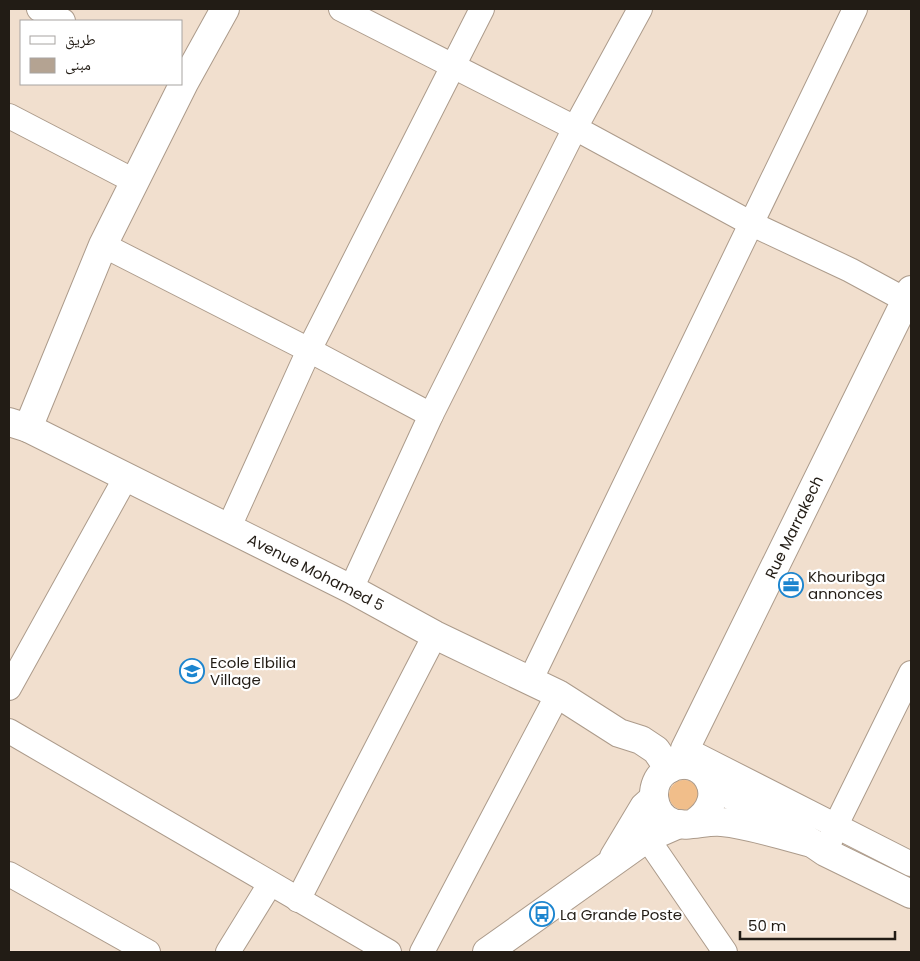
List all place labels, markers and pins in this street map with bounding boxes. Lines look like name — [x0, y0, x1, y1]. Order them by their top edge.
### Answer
place label: Khouribga annonces — [808, 566, 886, 604]
office icon: Khouribga annonces — [778, 572, 804, 598]
place label: Ecole Elbilia Village — [210, 652, 296, 690]
school or university icon: Ecole Elbilia Village — [179, 658, 205, 684]
bus stop icon: La Grande Poste — [529, 901, 555, 927]
place label: La Grande Poste — [560, 904, 682, 925]

